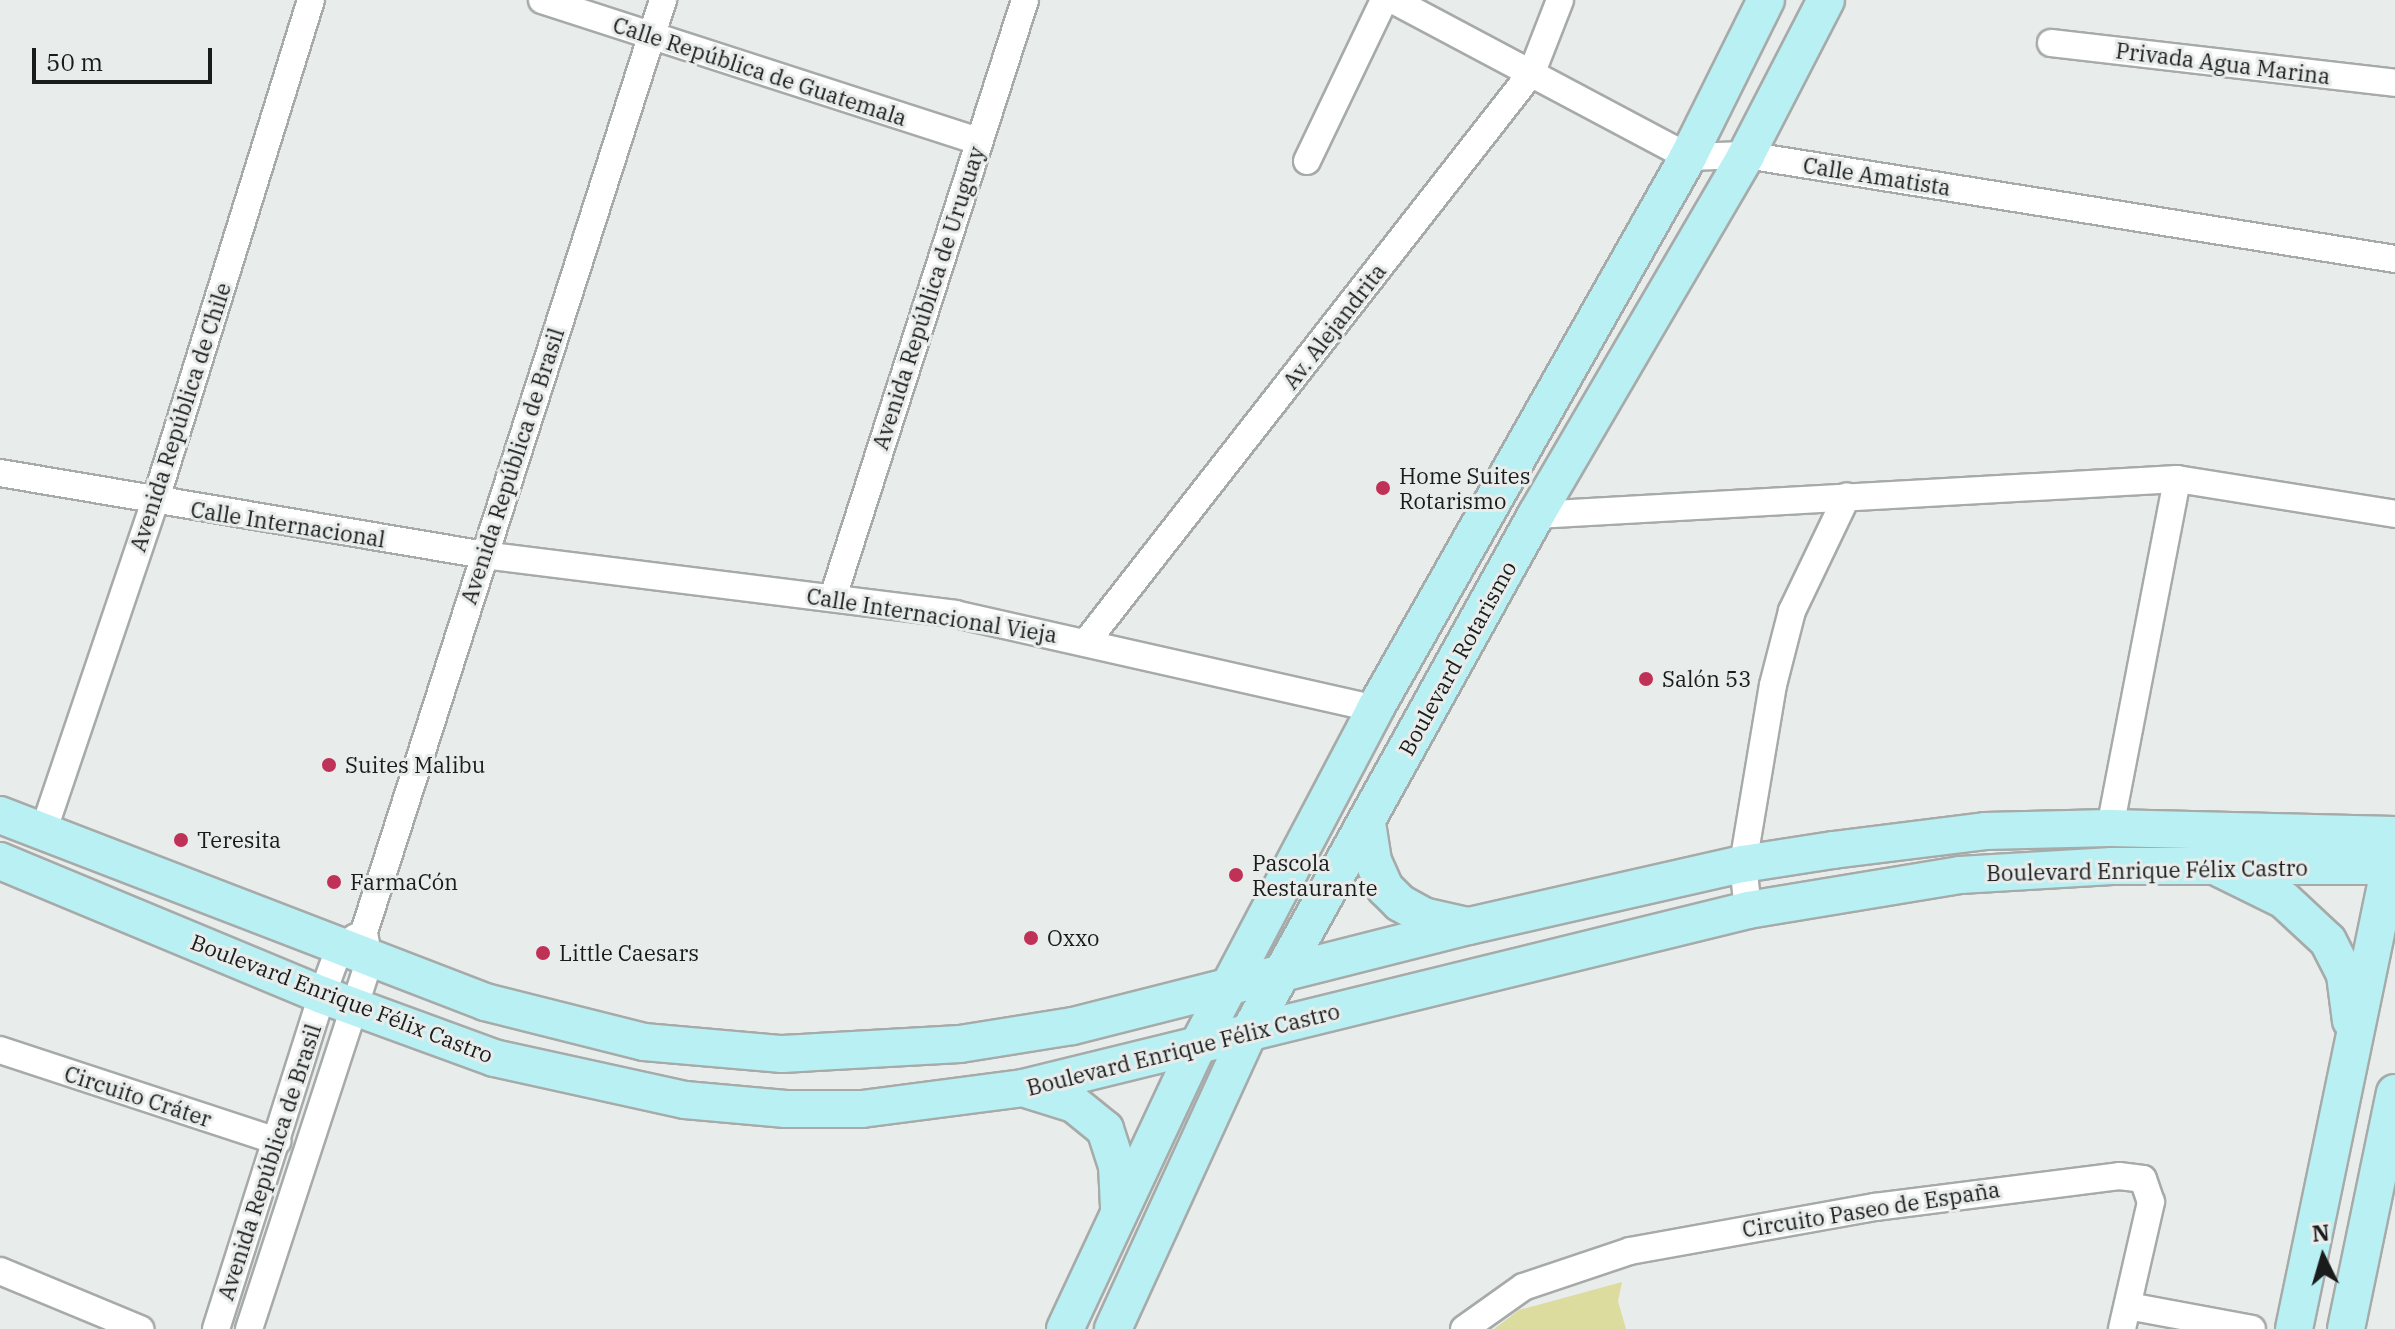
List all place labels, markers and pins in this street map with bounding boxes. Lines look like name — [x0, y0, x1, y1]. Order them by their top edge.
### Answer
place label: Home Suites Rotarismo — [1399, 462, 1530, 514]
marker: Home Suites Rotarismo — [1374, 479, 1392, 497]
place label: Salón 53 — [1662, 666, 1752, 692]
marker: Salón 53 — [1637, 670, 1655, 688]
place label: Suites Malibu — [345, 752, 485, 778]
marker: Suites Malibu — [320, 756, 338, 774]
place label: Teresita — [197, 827, 281, 853]
marker: Teresita — [172, 831, 190, 849]
place label: Pascola Restaurante — [1252, 849, 1377, 900]
marker: Pascola Restaurante — [1227, 866, 1245, 884]
place label: FarmaCón — [350, 869, 458, 895]
marker: FarmaCón — [325, 873, 343, 891]
place label: Oxxo — [1047, 925, 1099, 951]
marker: Oxxo — [1022, 929, 1040, 947]
place label: Little Caesars — [559, 940, 699, 966]
marker: Little Caesars — [534, 944, 552, 962]

